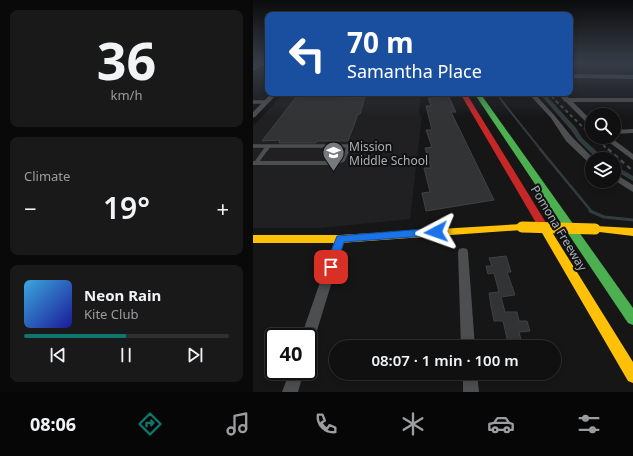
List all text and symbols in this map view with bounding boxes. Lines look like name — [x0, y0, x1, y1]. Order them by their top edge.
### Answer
text: 70 m — [347, 23, 414, 61]
text: 36 — [97, 24, 156, 95]
icon: left — [281, 28, 333, 80]
text: Samantha Place — [347, 59, 482, 83]
text: km/h — [111, 86, 142, 104]
map controls — [585, 108, 621, 188]
button: search — [585, 108, 621, 144]
place label: Mission Middle School — [349, 138, 428, 169]
school or university icon: Mission Middle School — [321, 140, 347, 173]
button: layers — [585, 152, 621, 188]
text: Climate — [24, 167, 70, 185]
street label: Pomona Freeway — [527, 182, 592, 275]
text: 19° — [103, 187, 150, 228]
text: − — [24, 193, 37, 223]
text: + — [216, 193, 229, 223]
position arrow — [415, 211, 457, 253]
pin — [314, 250, 348, 284]
icon: arrive — [320, 256, 342, 278]
text: Neon Rain — [84, 285, 161, 305]
text: Kite Club — [84, 305, 138, 323]
speed limit sign: 40 — [265, 328, 317, 380]
icon: previous — [47, 344, 69, 366]
icon: pause — [115, 344, 137, 366]
icon: next — [184, 344, 206, 366]
text: 08:07 · 1 min · 100 m — [371, 350, 519, 370]
icon: directions — [136, 410, 164, 438]
icon: music — [224, 410, 252, 438]
icon: phone — [312, 410, 340, 438]
icon: climate — [399, 410, 427, 438]
icon: car — [487, 410, 515, 438]
icon: filters — [575, 410, 603, 438]
text: 08:06 — [30, 412, 76, 436]

